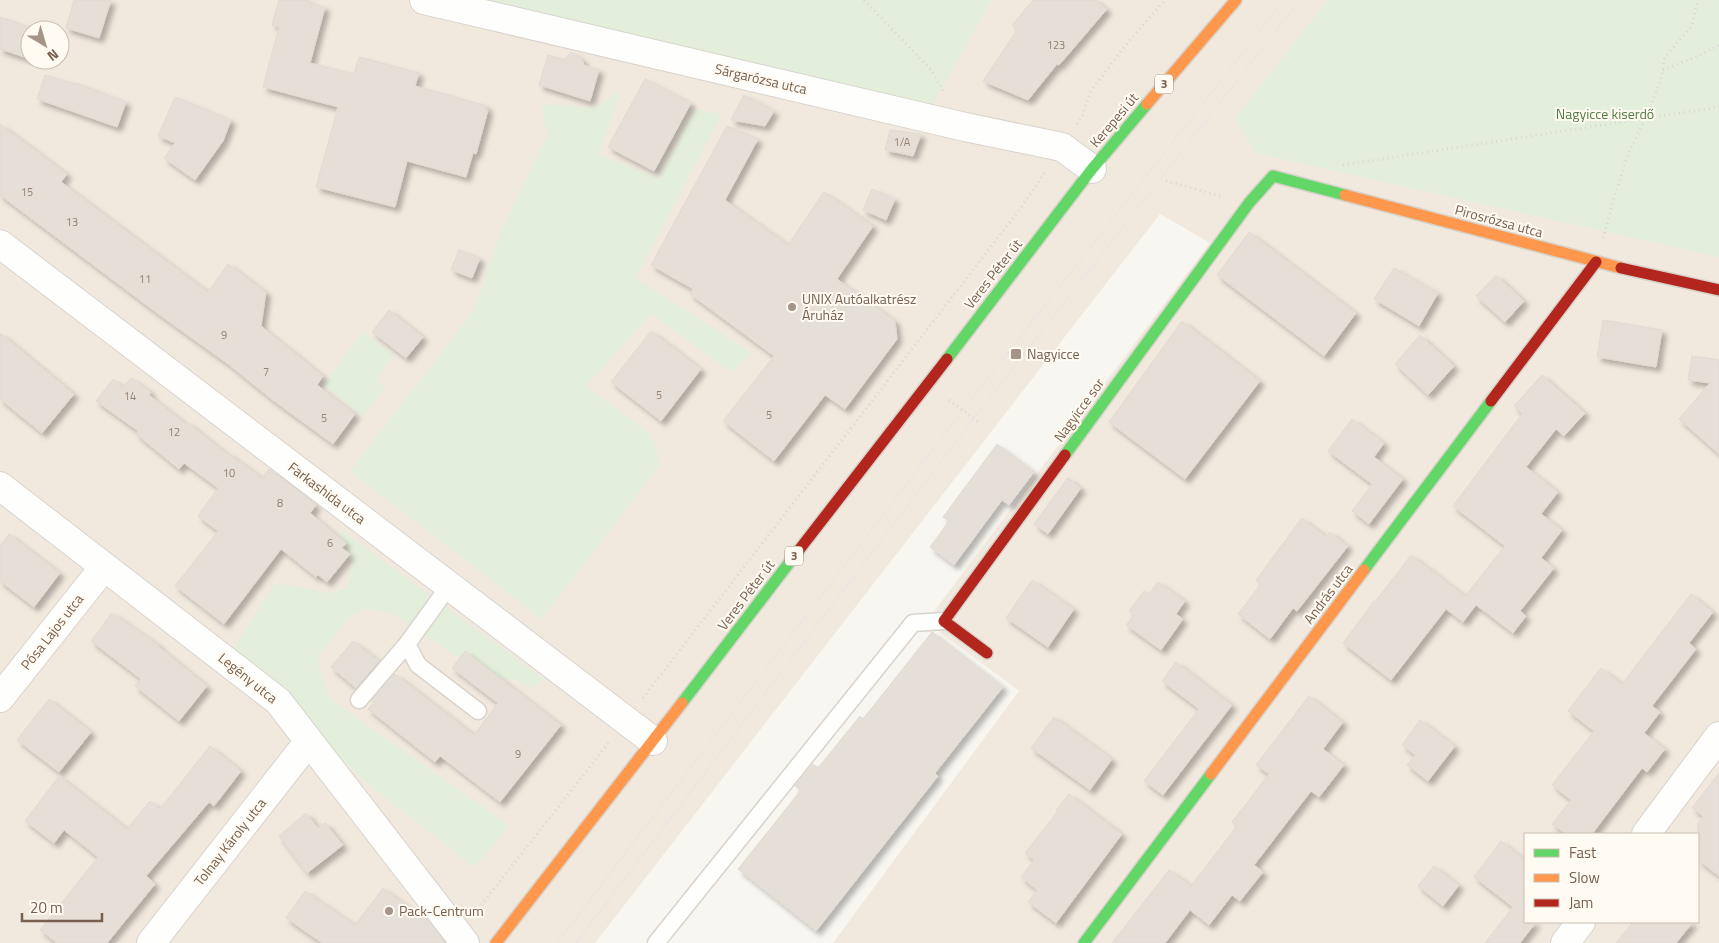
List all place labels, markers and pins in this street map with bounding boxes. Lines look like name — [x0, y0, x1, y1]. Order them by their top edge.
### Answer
place label: UNIX Autóalkatrész Áruház — [802, 288, 916, 325]
marker: UNIX Autóalkatrész Áruház — [786, 301, 798, 313]
place label: Nagyicce — [1027, 343, 1080, 364]
marker: Nagyicce — [1009, 347, 1023, 361]
place label: Pack-Centrum — [399, 900, 484, 921]
marker: Pack-Centrum — [383, 905, 395, 917]

